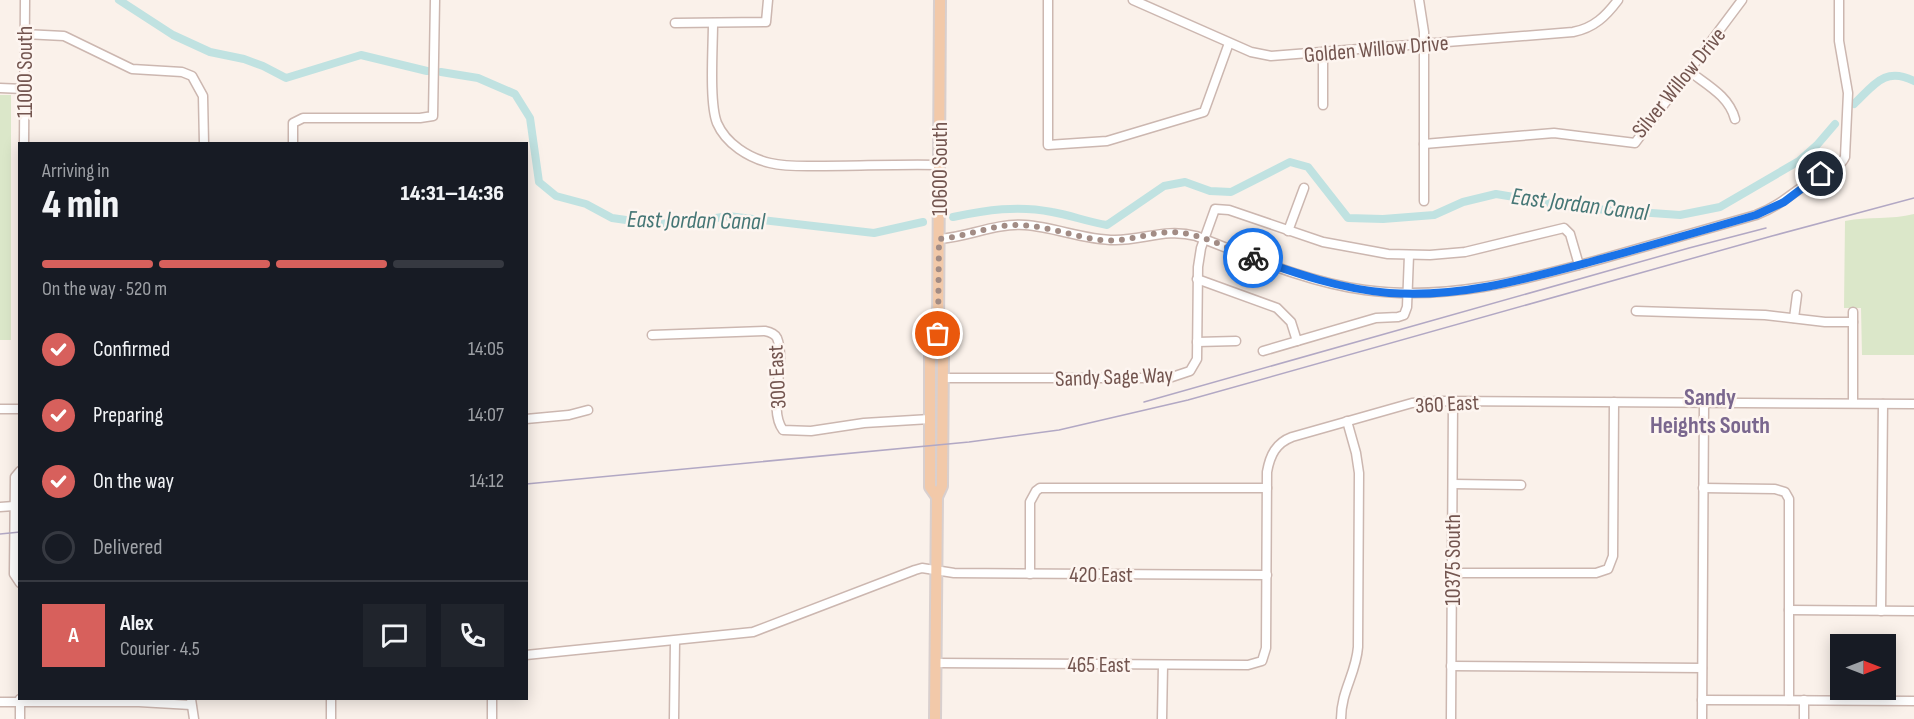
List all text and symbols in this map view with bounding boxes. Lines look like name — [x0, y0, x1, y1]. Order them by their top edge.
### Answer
street label: Silver Willow Drive — [1626, 22, 1732, 144]
street label: 11000 South — [12, 26, 39, 118]
street label: Golden Willow Drive — [1303, 30, 1450, 69]
street label: 10600 South — [927, 122, 954, 216]
pin — [1795, 148, 1846, 199]
icon: home — [1804, 157, 1837, 190]
text: Arriving in — [42, 159, 110, 183]
text: 14:31–14:36 — [400, 180, 504, 207]
text: 4 min — [42, 182, 119, 229]
water label: East Jordan Canal — [1510, 182, 1651, 227]
water label: East Jordan Canal — [627, 205, 766, 236]
courier — [1223, 228, 1283, 288]
icon: bike — [1237, 242, 1270, 275]
text: On the way · 520 m — [42, 277, 167, 301]
pin — [912, 308, 963, 359]
icon: bag — [921, 317, 954, 350]
icon: check — [42, 333, 75, 366]
text: Confirmed — [93, 336, 170, 363]
text: 14:05 — [468, 337, 504, 361]
street label: 300 East — [762, 344, 793, 410]
street label: Sandy Sage Way — [1055, 362, 1174, 393]
district label: Sandy Heights South — [1650, 383, 1770, 440]
street label: 360 East — [1414, 389, 1480, 420]
icon: check — [42, 399, 75, 432]
text: Preparing — [93, 402, 163, 429]
text: 14:07 — [468, 403, 504, 427]
icon: check — [42, 465, 75, 498]
text: On the way — [93, 468, 174, 495]
text: 14:12 — [469, 469, 504, 493]
street label: 10375 South — [1440, 514, 1467, 606]
text: Delivered — [93, 534, 162, 561]
street label: 420 East — [1069, 562, 1133, 589]
button: chat — [363, 604, 426, 667]
button: phone — [441, 604, 504, 667]
text: Alex — [120, 610, 153, 637]
text: A — [68, 622, 79, 649]
north arrow — [1830, 634, 1896, 700]
map controls — [1830, 634, 1896, 700]
text: Courier · 4.5 — [120, 637, 200, 661]
street label: 465 East — [1068, 652, 1131, 679]

